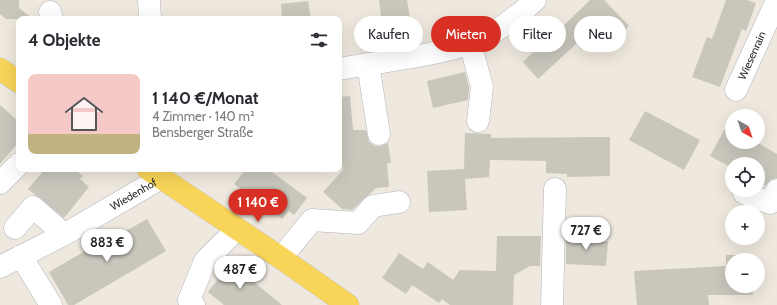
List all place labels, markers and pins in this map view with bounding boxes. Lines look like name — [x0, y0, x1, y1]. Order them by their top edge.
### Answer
pin: 1 140 € — [221, 189, 295, 223]
pin: 727 € — [558, 217, 614, 251]
pin: 883 € — [79, 229, 135, 263]
pin: 487 € — [212, 256, 268, 290]

